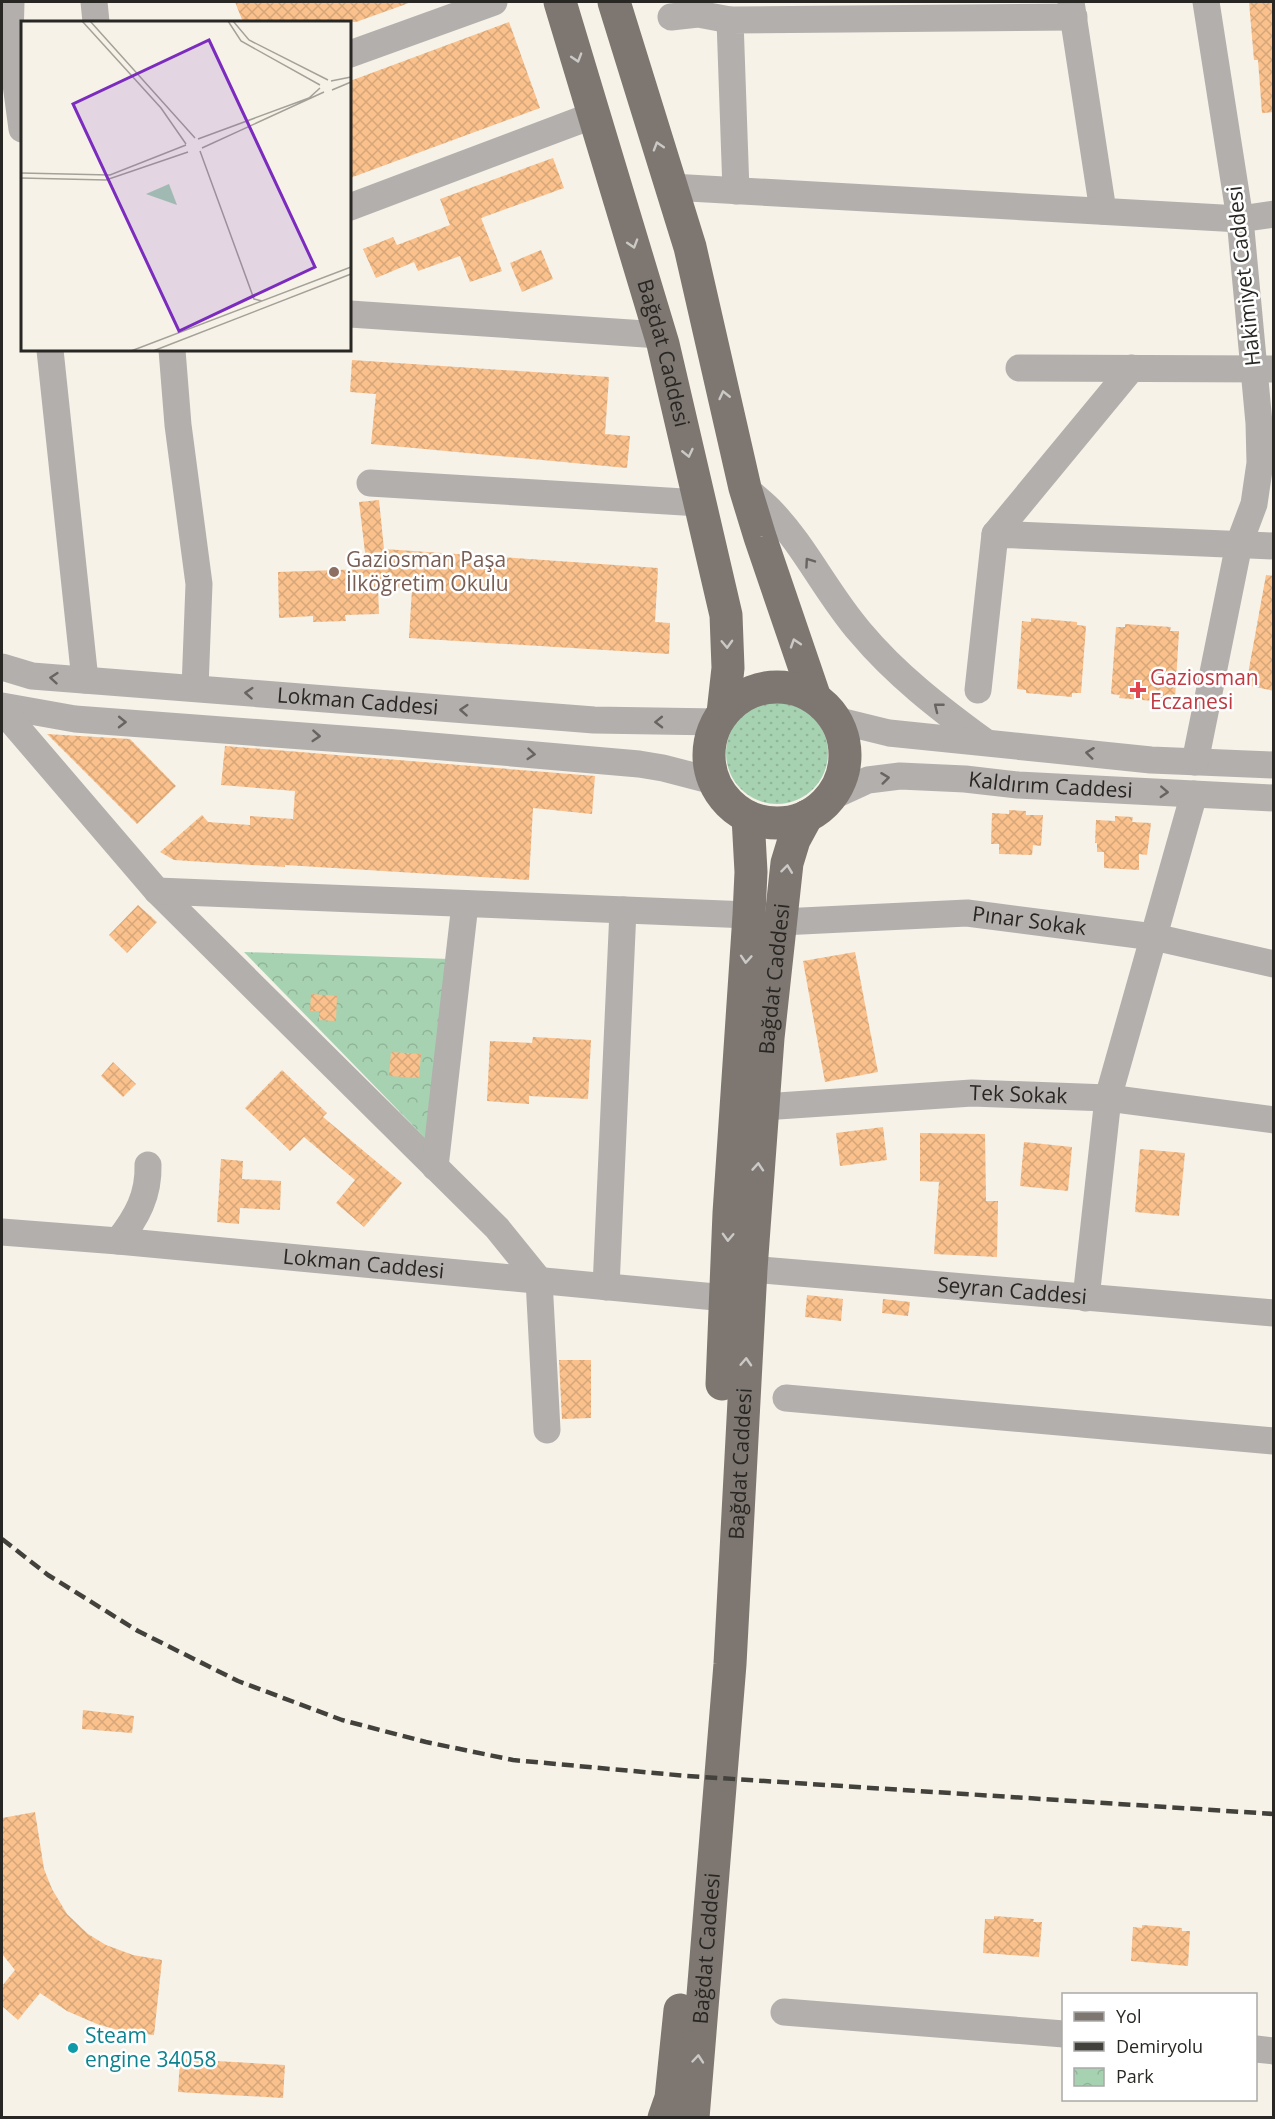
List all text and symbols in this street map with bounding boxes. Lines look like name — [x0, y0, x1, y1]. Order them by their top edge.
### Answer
inset map — [21, 21, 351, 351]
one-way arrow — [570, 52, 582, 62]
one-way arrow — [653, 141, 666, 152]
street label: Hakimiyet Caddesi — [1220, 185, 1266, 368]
one-way arrow — [626, 238, 638, 249]
street label: Bağdat Caddesi — [631, 275, 697, 430]
one-way arrow — [718, 390, 731, 400]
one-way arrow — [681, 448, 694, 458]
place label: Gaziosman Paşa İlköğretim Okulu — [346, 545, 509, 597]
one-way arrow — [805, 558, 816, 569]
marker: Gaziosman Paşa İlköğretim Okulu — [327, 565, 341, 579]
one-way arrow — [790, 638, 802, 649]
one-way arrow — [721, 639, 733, 648]
place label: Gaziosman Eczanesi — [1150, 663, 1259, 715]
one-way arrow — [50, 672, 59, 685]
street label: Lokman Caddesi — [276, 680, 440, 721]
marker: Gaziosman Eczanesi — [1131, 683, 1145, 697]
one-way arrow — [244, 687, 253, 700]
one-way arrow — [459, 703, 468, 716]
one-way arrow — [934, 703, 945, 714]
one-way arrow — [117, 716, 126, 728]
one-way arrow — [654, 716, 663, 728]
one-way arrow — [312, 729, 321, 742]
one-way arrow — [527, 747, 536, 760]
one-way arrow — [1085, 747, 1094, 759]
street label: Kaldırım Caddesi — [967, 765, 1134, 804]
one-way arrow — [881, 772, 890, 784]
one-way arrow — [1159, 785, 1168, 798]
one-way arrow — [780, 864, 793, 873]
street label: Pınar Sokak — [971, 899, 1088, 941]
street label: Bağdat Caddesi — [752, 902, 796, 1056]
one-way arrow — [740, 955, 753, 964]
street label: Tek Sokak — [969, 1078, 1068, 1109]
one-way arrow — [752, 1163, 765, 1172]
one-way arrow — [721, 1233, 734, 1242]
street label: Lokman Caddesi — [282, 1242, 446, 1285]
street label: Seyran Caddesi — [936, 1270, 1088, 1310]
one-way arrow — [739, 1357, 752, 1366]
street label: Bağdat Caddesi — [722, 1387, 758, 1540]
street label: Bağdat Caddesi — [686, 1872, 726, 2025]
legend — [1062, 1993, 1257, 2101]
text: Yol — [1116, 2004, 1141, 2028]
place label: Steam engine 34058 — [85, 2021, 217, 2073]
text: Demiryolu — [1116, 2034, 1203, 2058]
marker: Steam engine 34058 — [66, 2041, 80, 2055]
one-way arrow — [691, 2055, 704, 2064]
text: Park — [1116, 2064, 1154, 2088]

